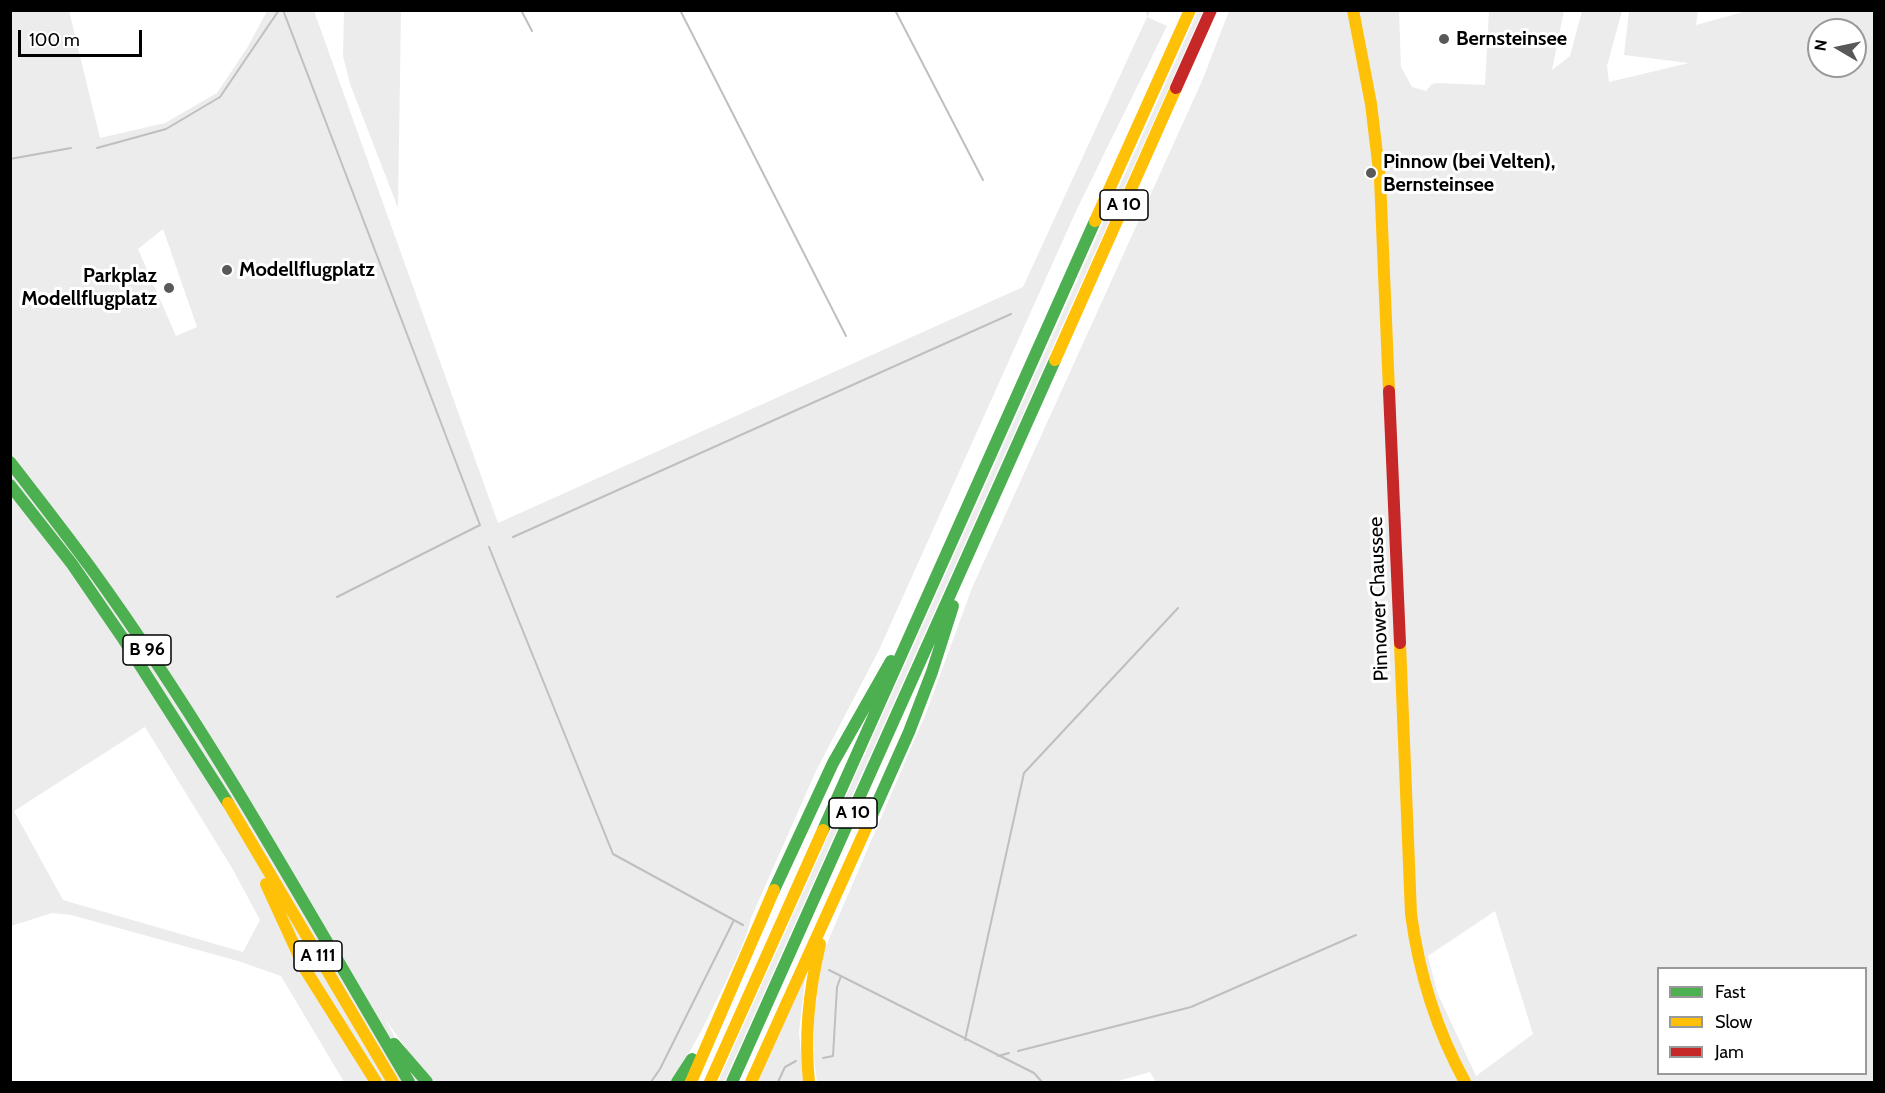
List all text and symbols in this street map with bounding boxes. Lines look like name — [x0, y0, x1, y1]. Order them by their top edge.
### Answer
scale bar — [21, 18, 146, 56]
north arrow — [1807, 18, 1867, 78]
place label: Bernsteinsee — [1456, 27, 1567, 51]
text: 100 m — [29, 29, 80, 51]
marker: Bernsteinsee — [1437, 32, 1451, 46]
text: N — [1810, 38, 1831, 52]
place label: Pinnow (bei Velten), Bernsteinsee — [1383, 150, 1555, 197]
marker: Pinnow (bei Velten), Bernsteinsee — [1364, 166, 1378, 180]
road number: A 10 — [1100, 190, 1148, 220]
place label: Modellflugplatz — [239, 258, 375, 282]
marker: Modellflugplatz — [220, 263, 234, 277]
place label: Parkplaz Modellflugplatz — [21, 264, 157, 311]
marker: Parkplaz Modellflugplatz — [162, 281, 176, 295]
street label: Pinnower Chaussee — [1364, 516, 1394, 682]
road number: B 96 — [123, 635, 171, 665]
road number: A 10 — [829, 798, 877, 828]
road number: A 111 — [294, 941, 342, 971]
legend — [1657, 967, 1867, 1075]
text: Fast — [1715, 981, 1746, 1003]
text: Slow — [1715, 1011, 1752, 1033]
text: Jam — [1715, 1041, 1744, 1063]

